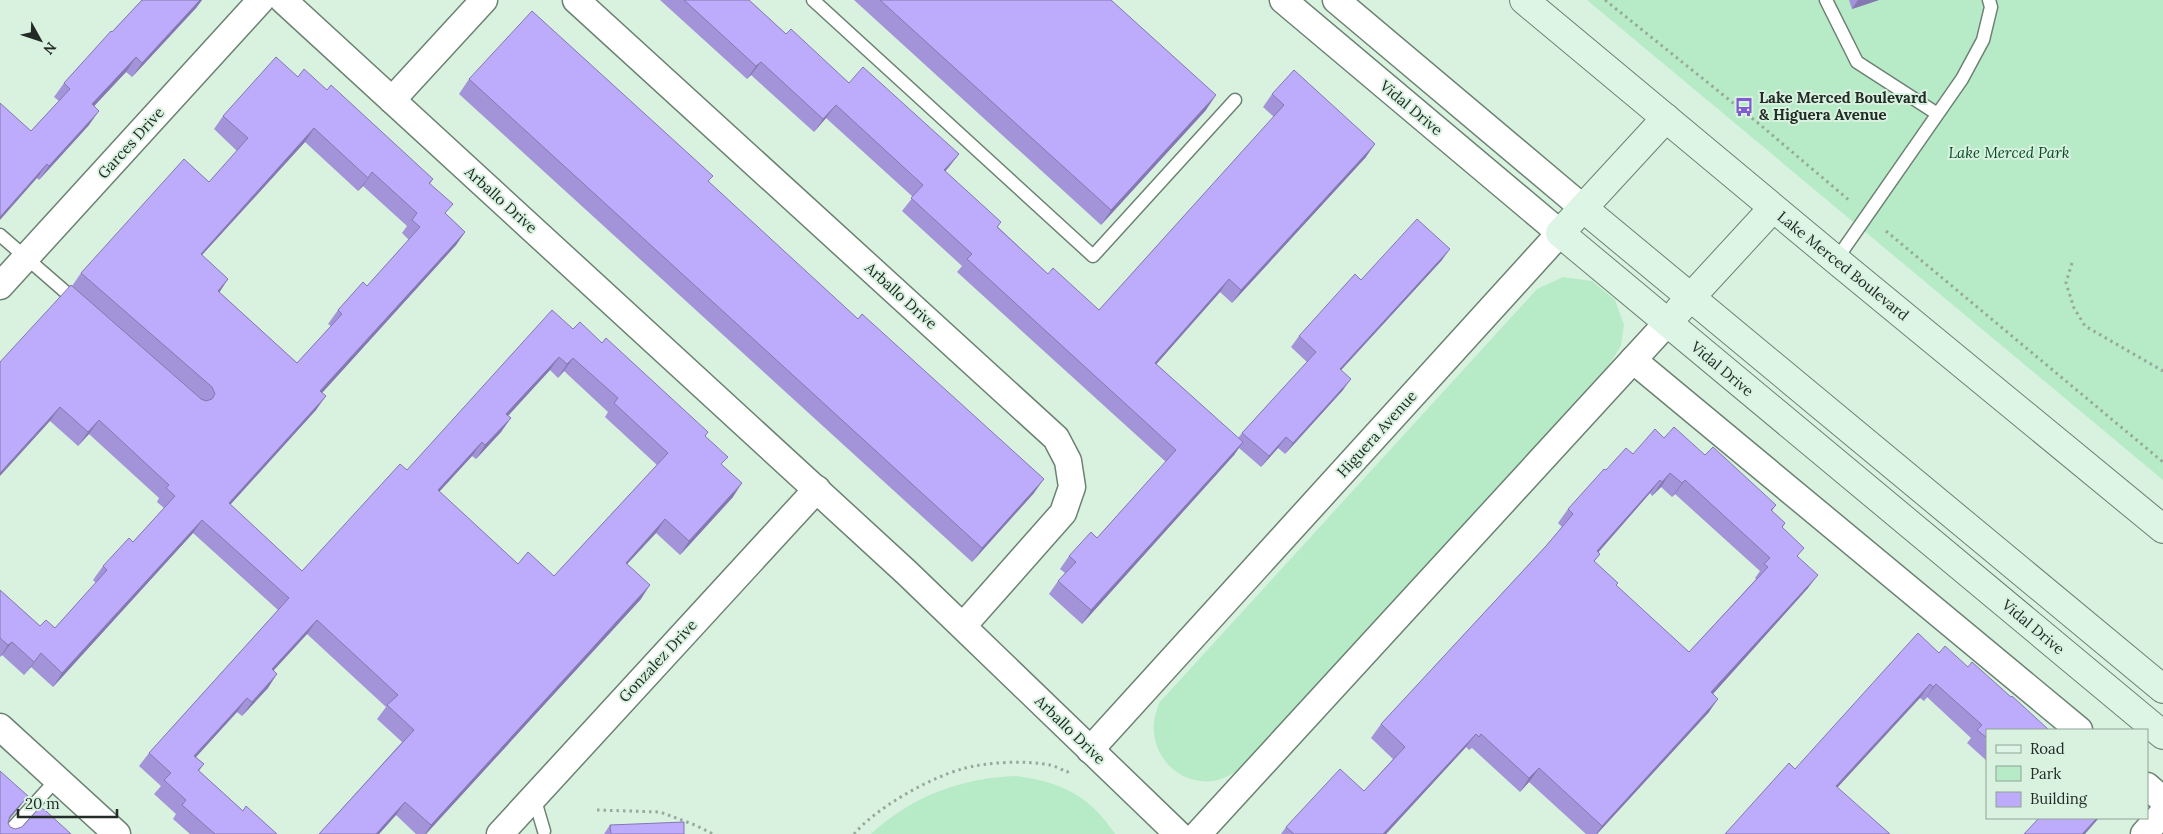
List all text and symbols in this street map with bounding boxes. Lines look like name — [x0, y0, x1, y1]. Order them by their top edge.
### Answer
north arrow — [15, 15, 65, 65]
text: N — [39, 38, 60, 58]
street label: Vidal Drive — [1375, 75, 1447, 139]
place label: Lake Merced Boulevard & Higuera Avenue — [1759, 88, 1927, 124]
bus stop icon: Lake Merced Boulevard & Higuera Avenue — [1733, 96, 1755, 118]
street label: Garces Drive — [93, 103, 168, 182]
park label: Lake Merced Park — [1948, 143, 2070, 162]
street label: Arballo Drive — [461, 162, 541, 237]
street label: Lake Merced Boulevard — [1774, 207, 1913, 324]
street label: Arballo Drive — [861, 258, 941, 333]
street label: Vidal Drive — [1686, 336, 1758, 400]
street label: Higuera Avenue — [1333, 386, 1421, 481]
street label: Vidal Drive — [1997, 594, 2069, 658]
street label: Gonzalez Drive — [615, 615, 701, 706]
street label: Arballo Drive — [1030, 691, 1110, 768]
legend — [1986, 729, 2148, 819]
text: Road — [2030, 739, 2065, 758]
text: Park — [2030, 764, 2061, 783]
scale bar — [18, 786, 116, 818]
text: Building — [2030, 789, 2088, 808]
text: 20 m — [25, 794, 60, 813]

